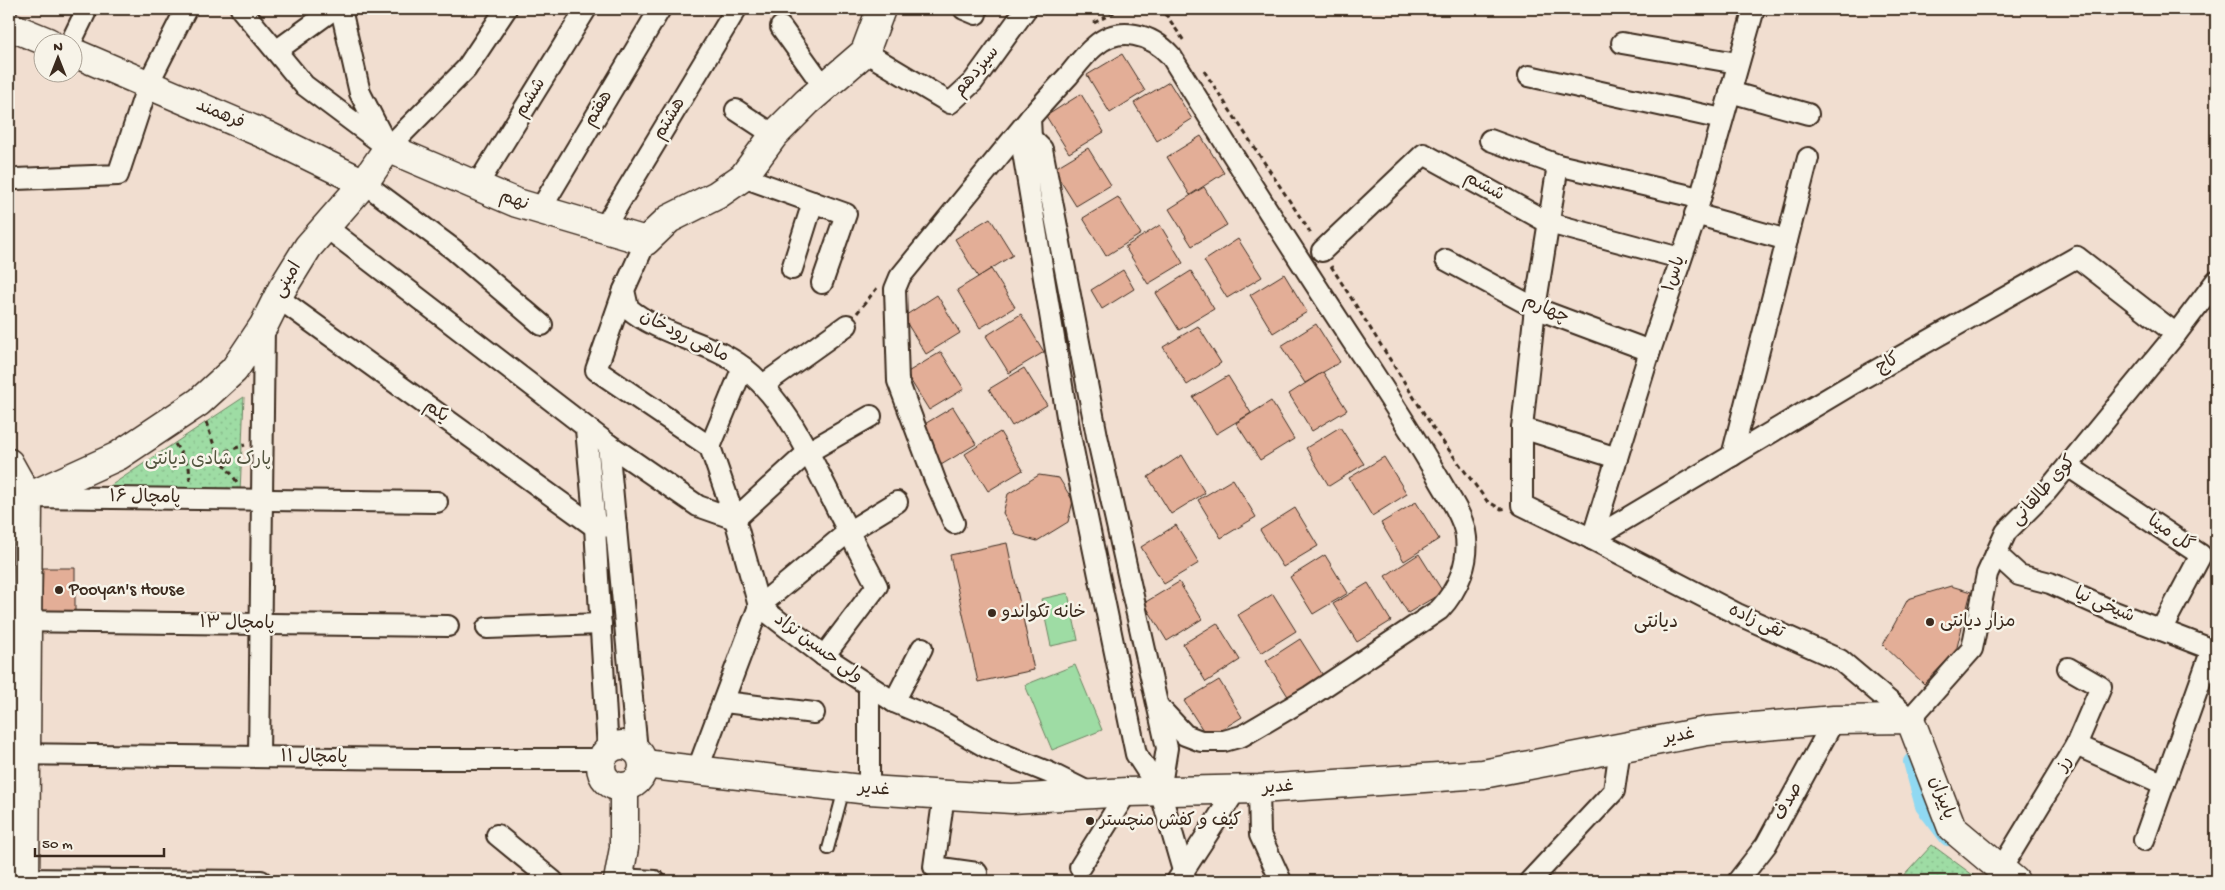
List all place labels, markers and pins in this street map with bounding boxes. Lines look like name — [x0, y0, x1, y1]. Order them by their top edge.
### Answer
place label: Pooyan's House — [68, 580, 185, 601]
marker: Pooyan's House — [53, 584, 65, 596]
place label: خانه تکواندو — [1001, 603, 1086, 624]
marker: خانه تکواندو — [986, 607, 998, 619]
place label: مزار دیانتی — [1940, 612, 2016, 633]
marker: مزار دیانتی — [1924, 616, 1936, 628]
place label: کیف و کفش منچستر — [1098, 811, 1242, 832]
marker: کیف و کفش منچستر — [1084, 815, 1096, 827]

